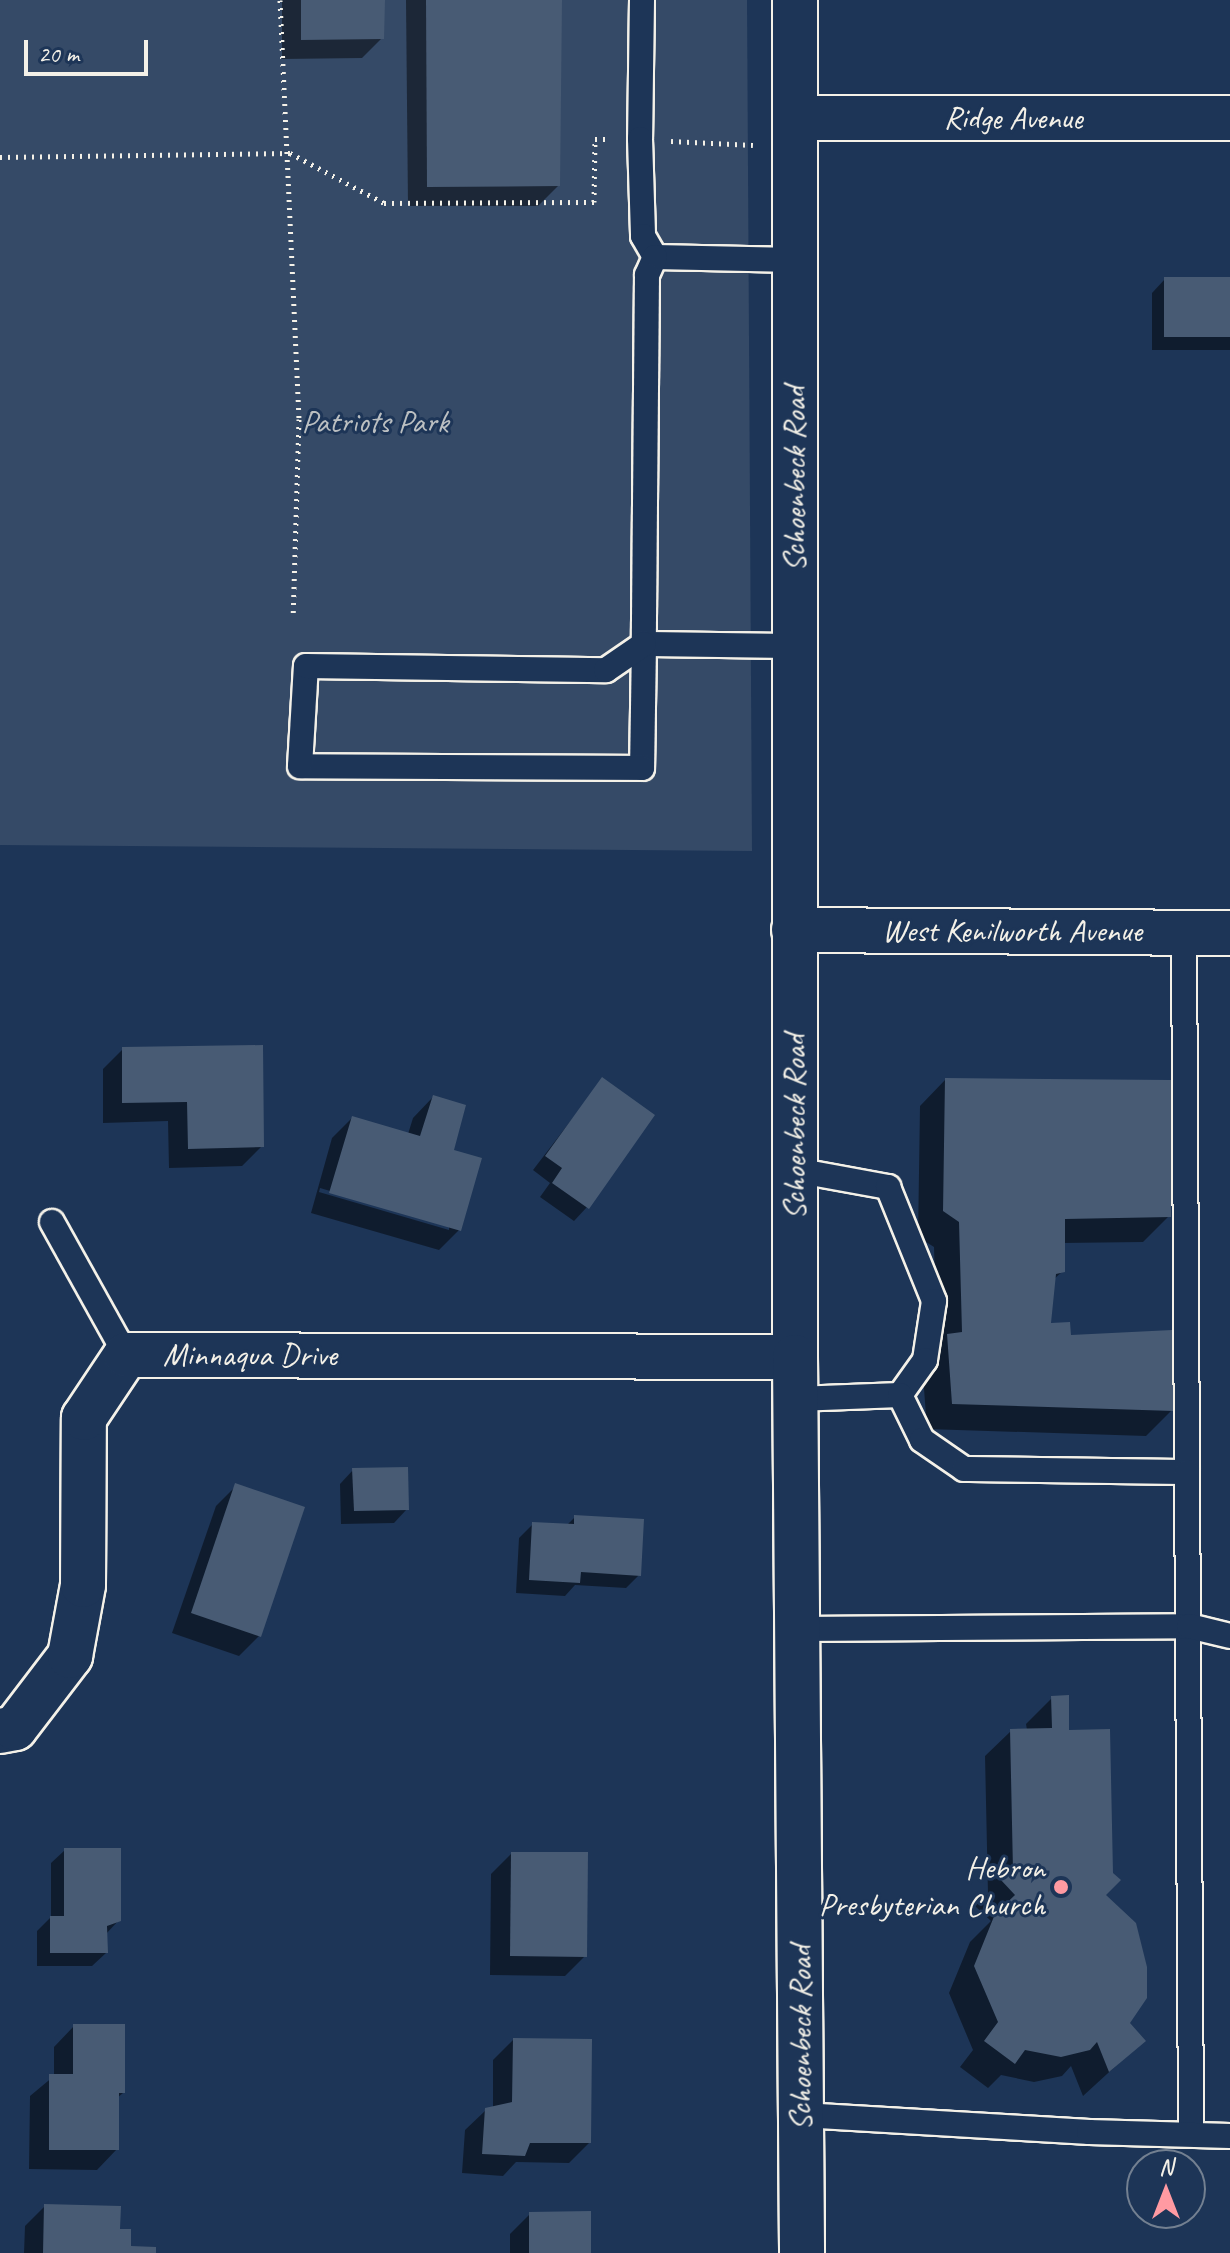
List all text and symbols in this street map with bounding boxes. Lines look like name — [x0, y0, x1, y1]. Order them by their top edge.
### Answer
scale bar — [28, 24, 152, 74]
text: 20 m — [38, 39, 79, 69]
street label: Ridge Avenue — [944, 99, 1082, 137]
street label: Schoenbeck Road — [776, 386, 814, 572]
park label: Patriots Park — [302, 403, 448, 441]
street label: West Kenilworth Avenue — [882, 912, 1142, 950]
street label: Schoenbeck Road — [776, 1034, 814, 1220]
street label: Minnaqua Drive — [163, 1336, 337, 1374]
place label: Hebron Presbyterian Church — [818, 1850, 1045, 1925]
marker: Hebron Presbyterian Church — [1052, 1878, 1070, 1896]
street label: Schoenbeck Road — [782, 1945, 820, 2131]
north arrow — [1126, 2149, 1206, 2229]
text: N — [1159, 2153, 1173, 2181]

